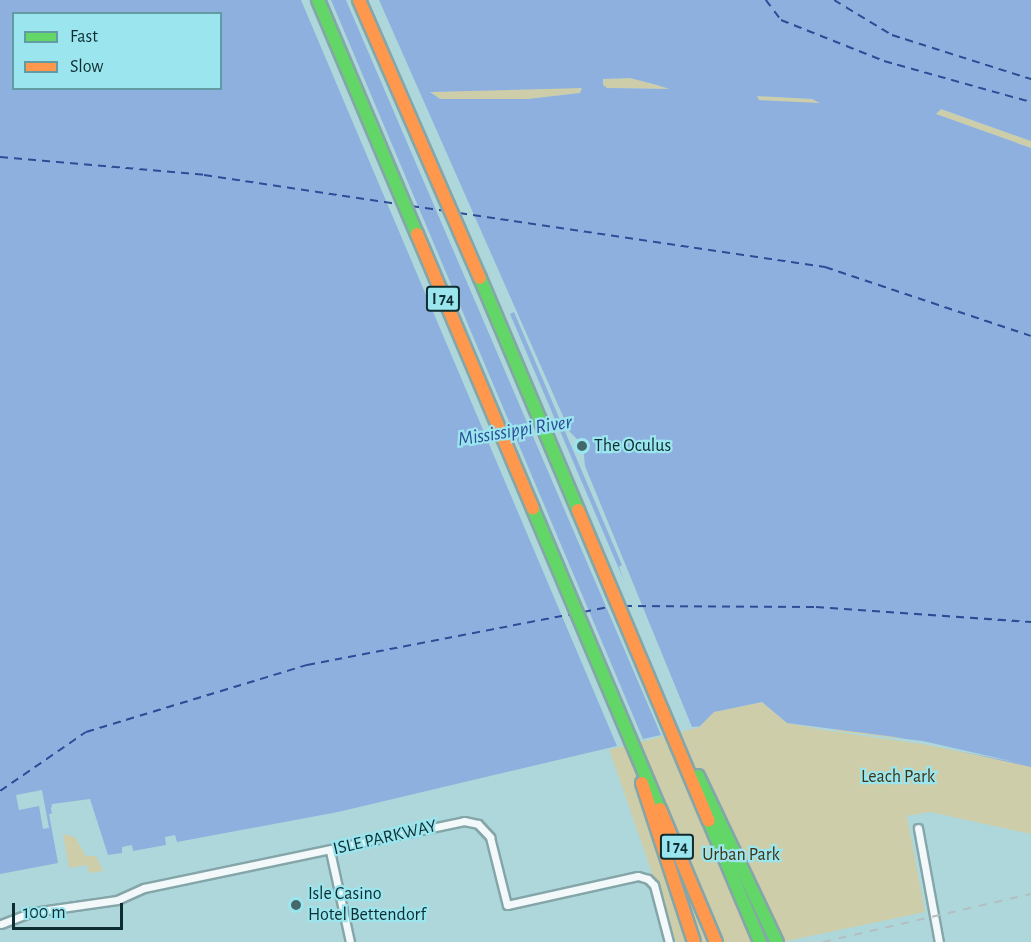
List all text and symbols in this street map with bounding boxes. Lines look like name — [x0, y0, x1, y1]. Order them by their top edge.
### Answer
legend — [12, 12, 222, 90]
text: Fast — [70, 28, 98, 46]
text: Slow — [70, 58, 103, 76]
road number: I 74 — [425, 286, 461, 312]
water label: Mississippi River — [456, 410, 574, 452]
place label: The Oculus — [594, 435, 671, 457]
marker: The Oculus — [575, 439, 589, 453]
park label: Leach Park — [861, 766, 935, 788]
street label: ISLE PARKWAY — [331, 816, 439, 860]
road number: I 74 — [659, 834, 695, 860]
park label: Urban Park — [702, 844, 780, 866]
place label: Isle Casino Hotel Bettendorf — [308, 884, 426, 926]
scale bar — [15, 891, 126, 929]
marker: Isle Casino Hotel Bettendorf — [289, 898, 303, 912]
text: 100 m — [23, 904, 66, 922]

